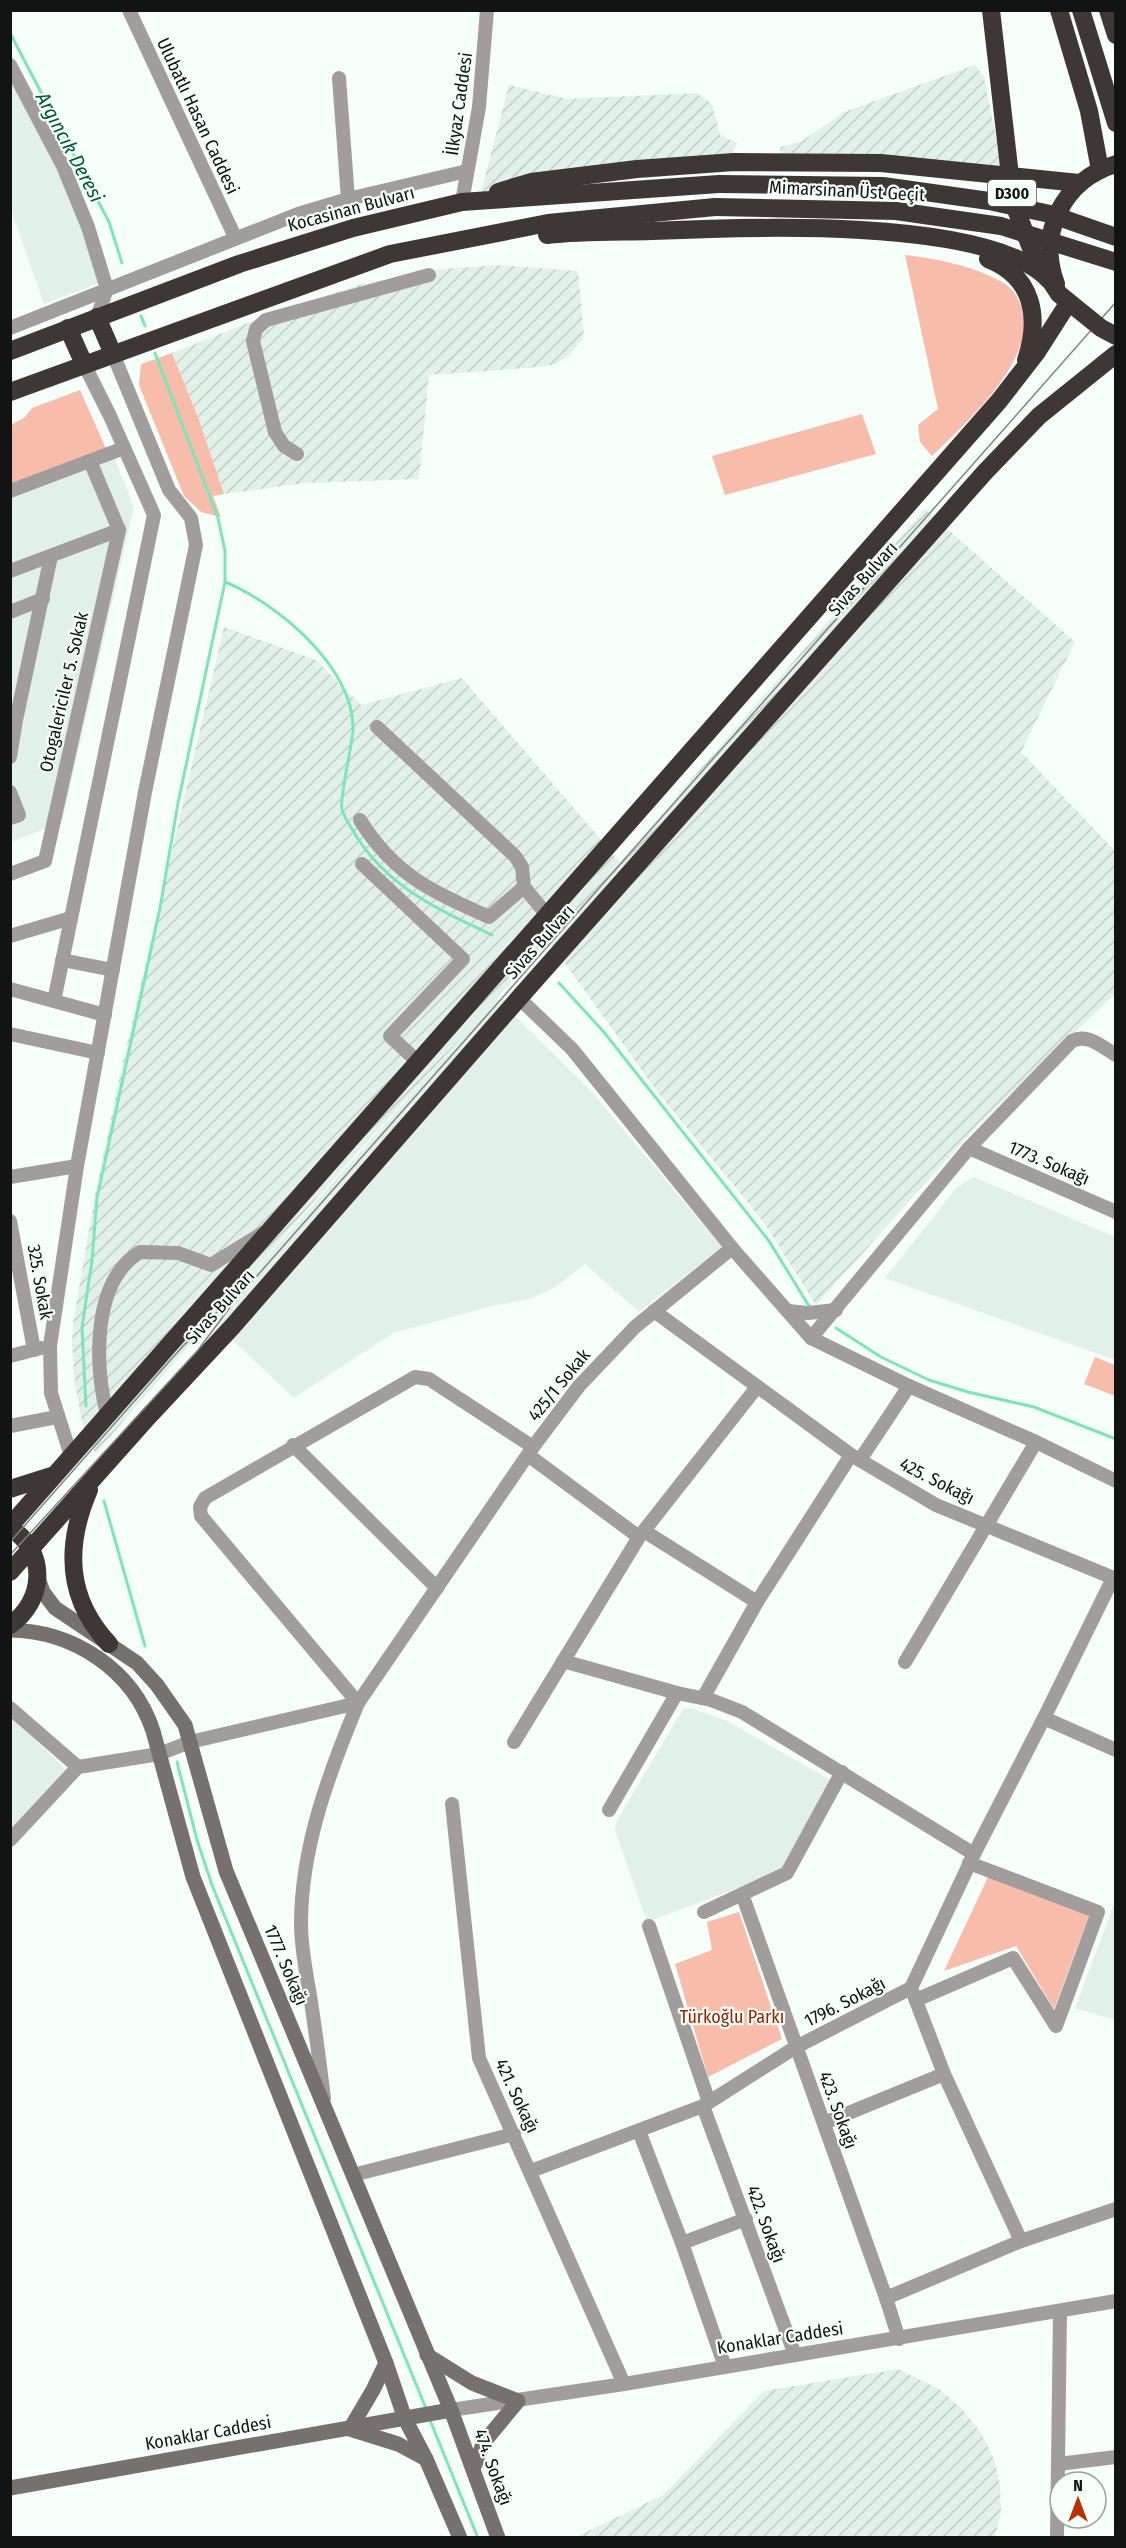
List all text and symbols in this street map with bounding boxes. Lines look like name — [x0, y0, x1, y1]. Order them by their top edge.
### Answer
street label: Ulubatlı Hasan Caddesi — [152, 34, 244, 198]
street label: İlkyaz Caddesi — [441, 51, 477, 157]
water label: Argıncık Deresi — [30, 87, 109, 206]
street label: Mimarsinan Üst Geçit — [769, 176, 926, 206]
road number: D300 — [988, 180, 1036, 206]
street label: Kocasinan Bulvarı — [285, 181, 417, 237]
street label: Sivas Bulvarı — [824, 537, 902, 621]
street label: Otogalericiler 5. Sokak — [35, 609, 93, 774]
street label: Sivas Bulvarı — [501, 900, 579, 984]
street label: 1773. Sokağı — [1005, 1136, 1093, 1190]
street label: 325. Sokak — [23, 1243, 58, 1322]
street label: Sivas Bulvarı — [181, 1265, 259, 1349]
street label: 425/1 Sokak — [523, 1344, 595, 1426]
street label: 425. Sokağı — [896, 1453, 978, 1509]
street label: 1777. Sokağı — [259, 1921, 313, 2009]
street label: 1796. Sokağı — [801, 1972, 889, 2032]
park label: Türkoğlu Parkı — [680, 2006, 784, 2028]
street label: 421. Sokağı — [490, 2055, 544, 2137]
street label: 423. Sokağı — [814, 2068, 862, 2152]
street label: 422. Sokağı — [742, 2182, 790, 2266]
street label: Konaklar Caddesi — [715, 2317, 845, 2359]
street label: Konaklar Caddesi — [143, 2411, 273, 2455]
street label: 474. Sokağı — [469, 2426, 517, 2508]
north arrow — [1048, 2470, 1108, 2530]
text: N — [1073, 2476, 1083, 2495]

